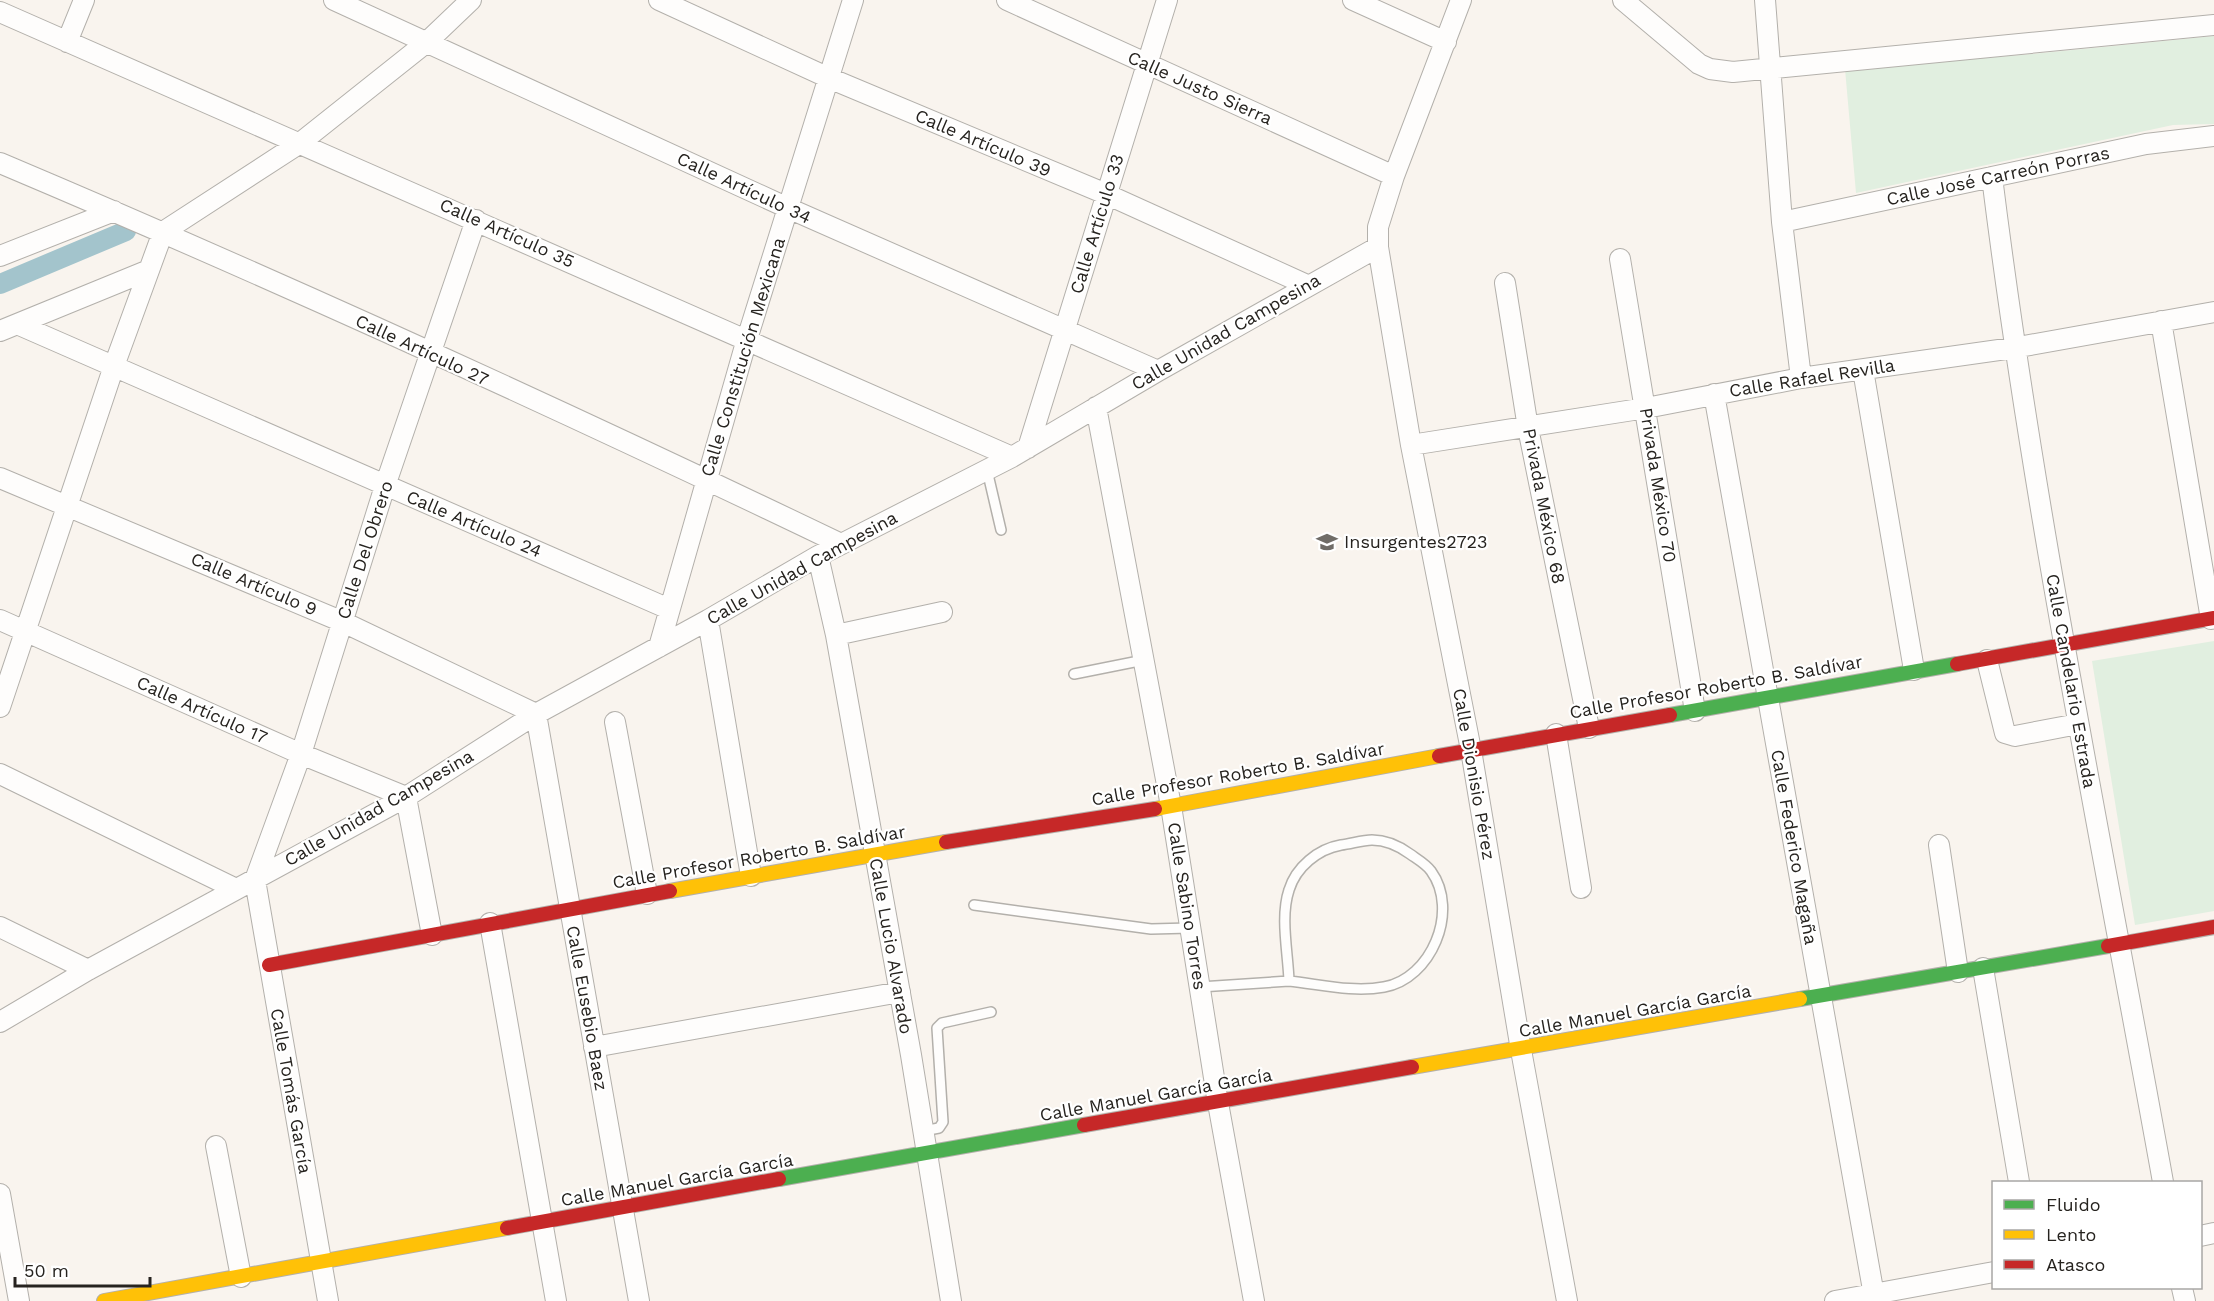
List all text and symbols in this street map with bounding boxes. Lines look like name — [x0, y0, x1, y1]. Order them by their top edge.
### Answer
street label: Calle Justo Sierra — [1125, 46, 1276, 129]
street label: Calle Artículo 39 — [912, 104, 1054, 181]
street label: Calle José Carreón Porras — [1884, 142, 2111, 209]
street label: Calle Artículo 34 — [674, 147, 815, 228]
street label: Calle Artículo 33 — [1065, 151, 1128, 296]
street label: Calle Artículo 35 — [437, 193, 578, 272]
street label: Calle Constitución Mexicana — [696, 235, 789, 479]
street label: Calle Unidad Campesina — [1128, 269, 1324, 394]
street label: Calle Artículo 27 — [352, 310, 492, 390]
street label: Calle Rafael Revilla — [1728, 354, 1896, 401]
street label: Privada México 70 — [1636, 406, 1681, 564]
street label: Privada México 68 — [1519, 426, 1570, 586]
street label: Calle Del Obrero — [332, 478, 397, 622]
street label: Calle Artículo 24 — [403, 486, 545, 562]
street label: Calle Unidad Campesina — [703, 506, 901, 629]
school or university icon: Insurgentes2723 — [1315, 530, 1339, 554]
place label: Insurgentes2723 — [1344, 531, 1487, 552]
street label: Calle Artículo 9 — [188, 547, 320, 620]
street label: Calle Candelario Estrada — [2042, 572, 2101, 790]
street label: Calle Profesor Roberto B. Saldívar — [1568, 650, 1864, 723]
street label: Calle Artículo 17 — [134, 671, 271, 748]
street label: Calle Dionisio Pérez — [1449, 686, 1500, 861]
street label: Calle Profesor Roberto B. Saldívar — [1090, 737, 1386, 810]
street label: Calle Unidad Campesina — [281, 745, 477, 870]
street label: Calle Federico Magaña — [1767, 748, 1822, 946]
street label: Calle Profesor Roberto B. Saldívar — [611, 820, 907, 893]
street label: Calle Sabino Torres — [1164, 821, 1211, 991]
street label: Calle Lucio Alvarado — [866, 856, 917, 1036]
street label: Calle Eusebio Baez — [563, 924, 612, 1092]
street label: Calle Manuel García García — [1517, 980, 1753, 1041]
street label: Calle Tomás García — [267, 1007, 316, 1175]
street label: Calle Manuel García García — [1038, 1064, 1274, 1125]
street label: Calle Manuel García García — [559, 1149, 795, 1210]
legend — [1992, 1181, 2202, 1289]
text: Fluido — [2046, 1194, 2100, 1215]
text: Lento — [2046, 1224, 2096, 1245]
scale bar — [15, 1250, 150, 1288]
text: Atasco — [2046, 1254, 2105, 1275]
text: 50 m — [24, 1260, 69, 1281]

